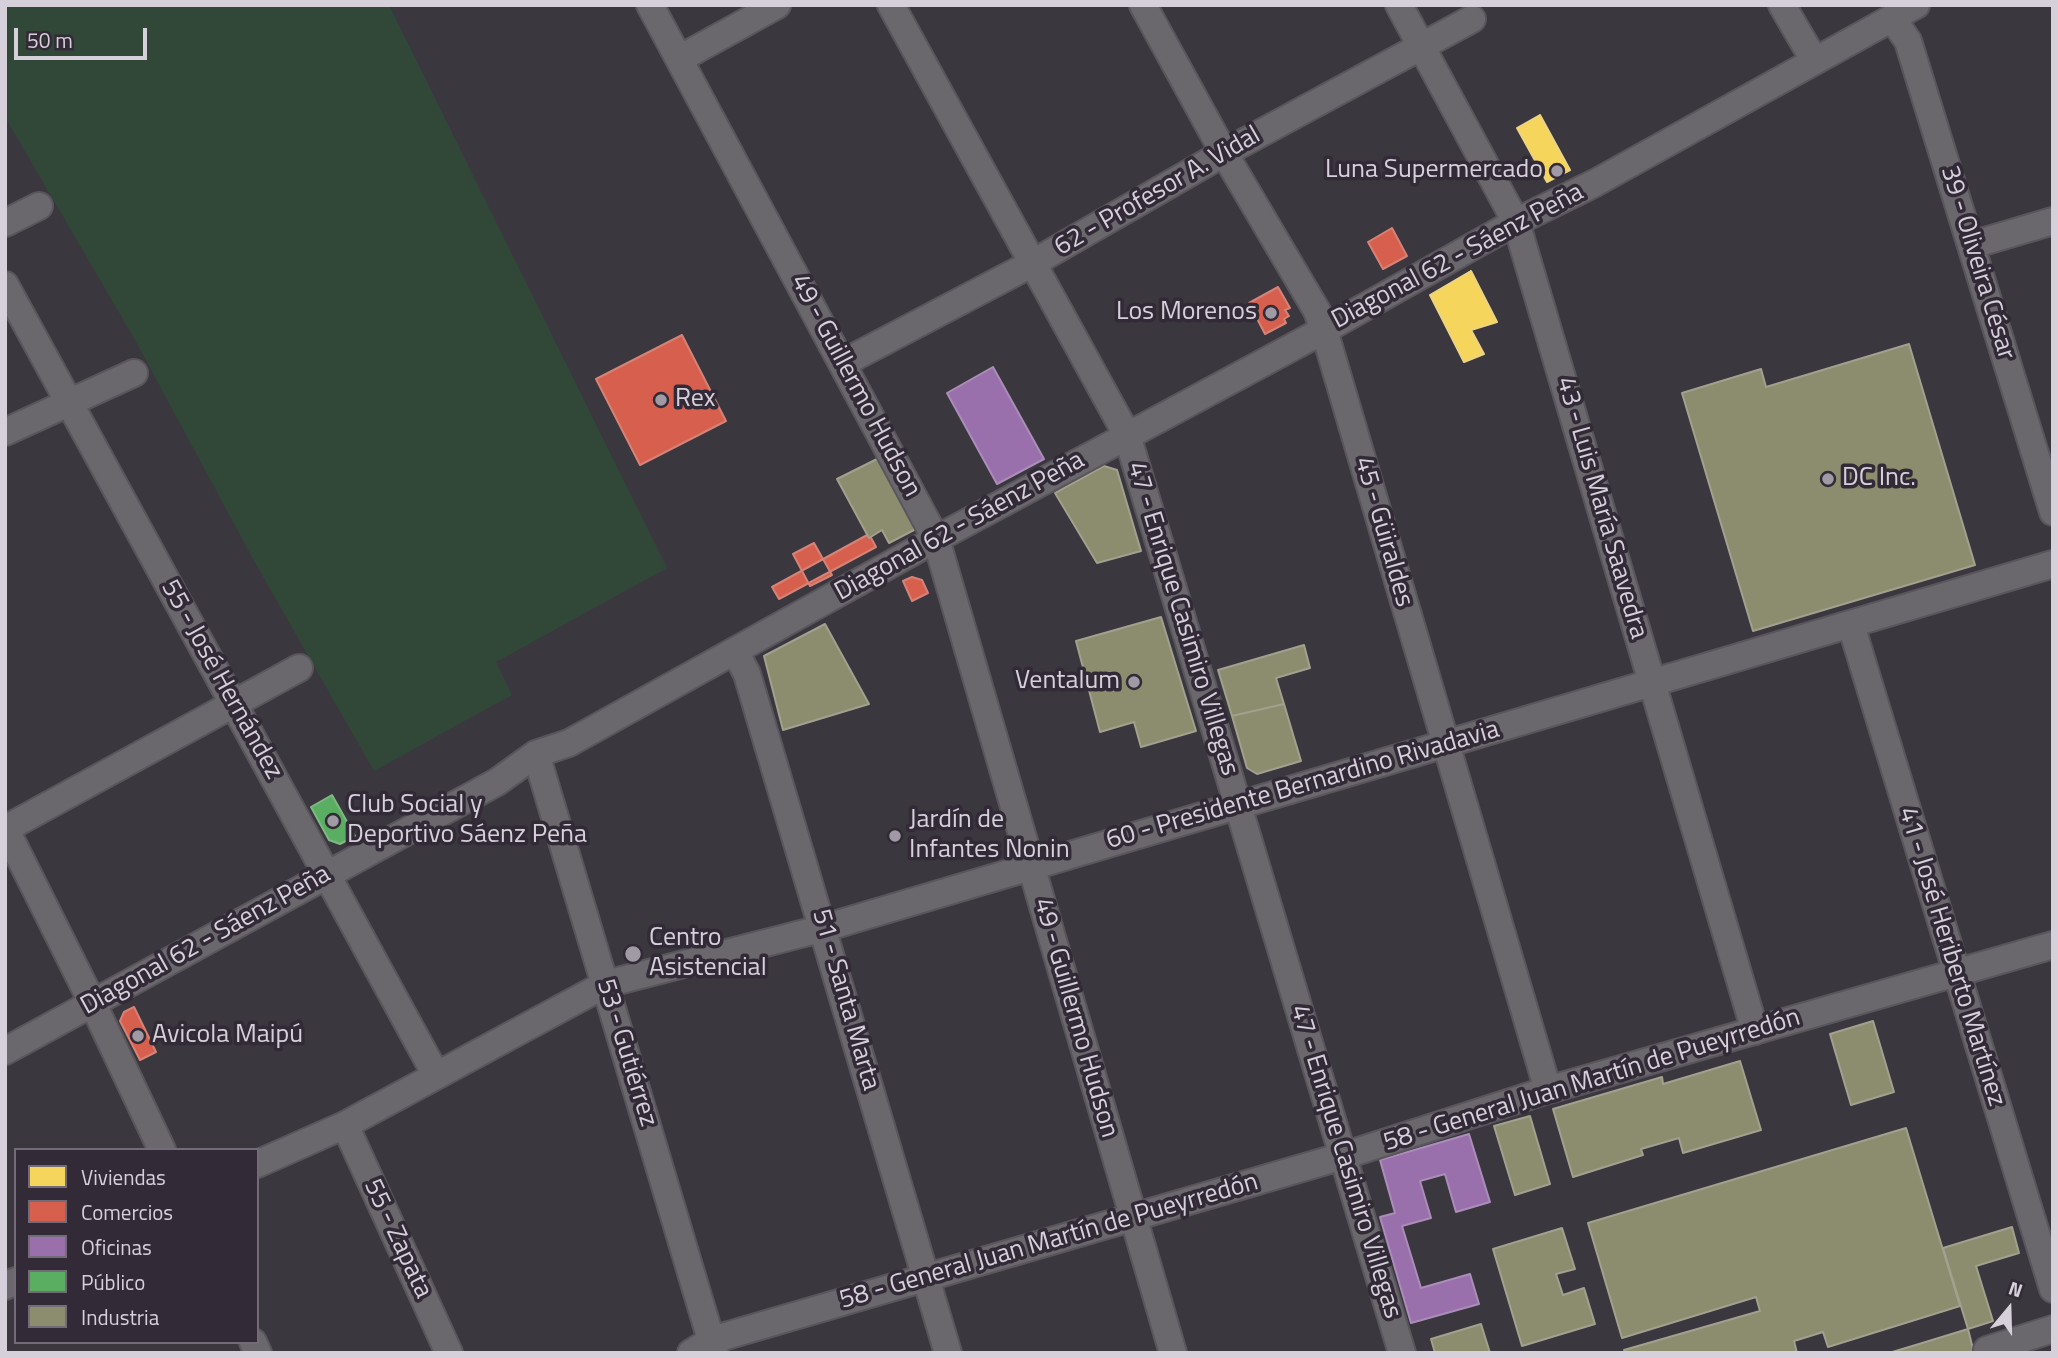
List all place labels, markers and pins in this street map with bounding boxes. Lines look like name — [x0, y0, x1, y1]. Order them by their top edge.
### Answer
place label: Luna Supermercado — [1325, 155, 1543, 187]
marker: Luna Supermercado — [1549, 163, 1565, 179]
place label: Los Morenos — [1116, 297, 1257, 329]
marker: Los Morenos — [1263, 305, 1279, 321]
place label: Rex — [675, 384, 716, 416]
marker: Rex — [653, 392, 669, 408]
place label: DC Inc. — [1842, 463, 1916, 495]
marker: DC Inc. — [1820, 471, 1836, 487]
place label: Ventalum — [1015, 666, 1120, 698]
marker: Ventalum — [1126, 674, 1142, 690]
place label: Club Social y Deportivo Sáenz Peña — [347, 790, 587, 852]
place label: Jardín de Infantes Nonin — [909, 805, 1070, 866]
marker: Club Social y Deportivo Sáenz Peña — [325, 813, 341, 829]
marker: Jardín de Infantes Nonin — [887, 828, 903, 844]
place label: Centro Asistencial — [649, 923, 767, 984]
marker: Centro Asistencial — [623, 944, 643, 964]
place label: Avicola Maipú — [152, 1020, 303, 1052]
marker: Avicola Maipú — [130, 1028, 146, 1044]

